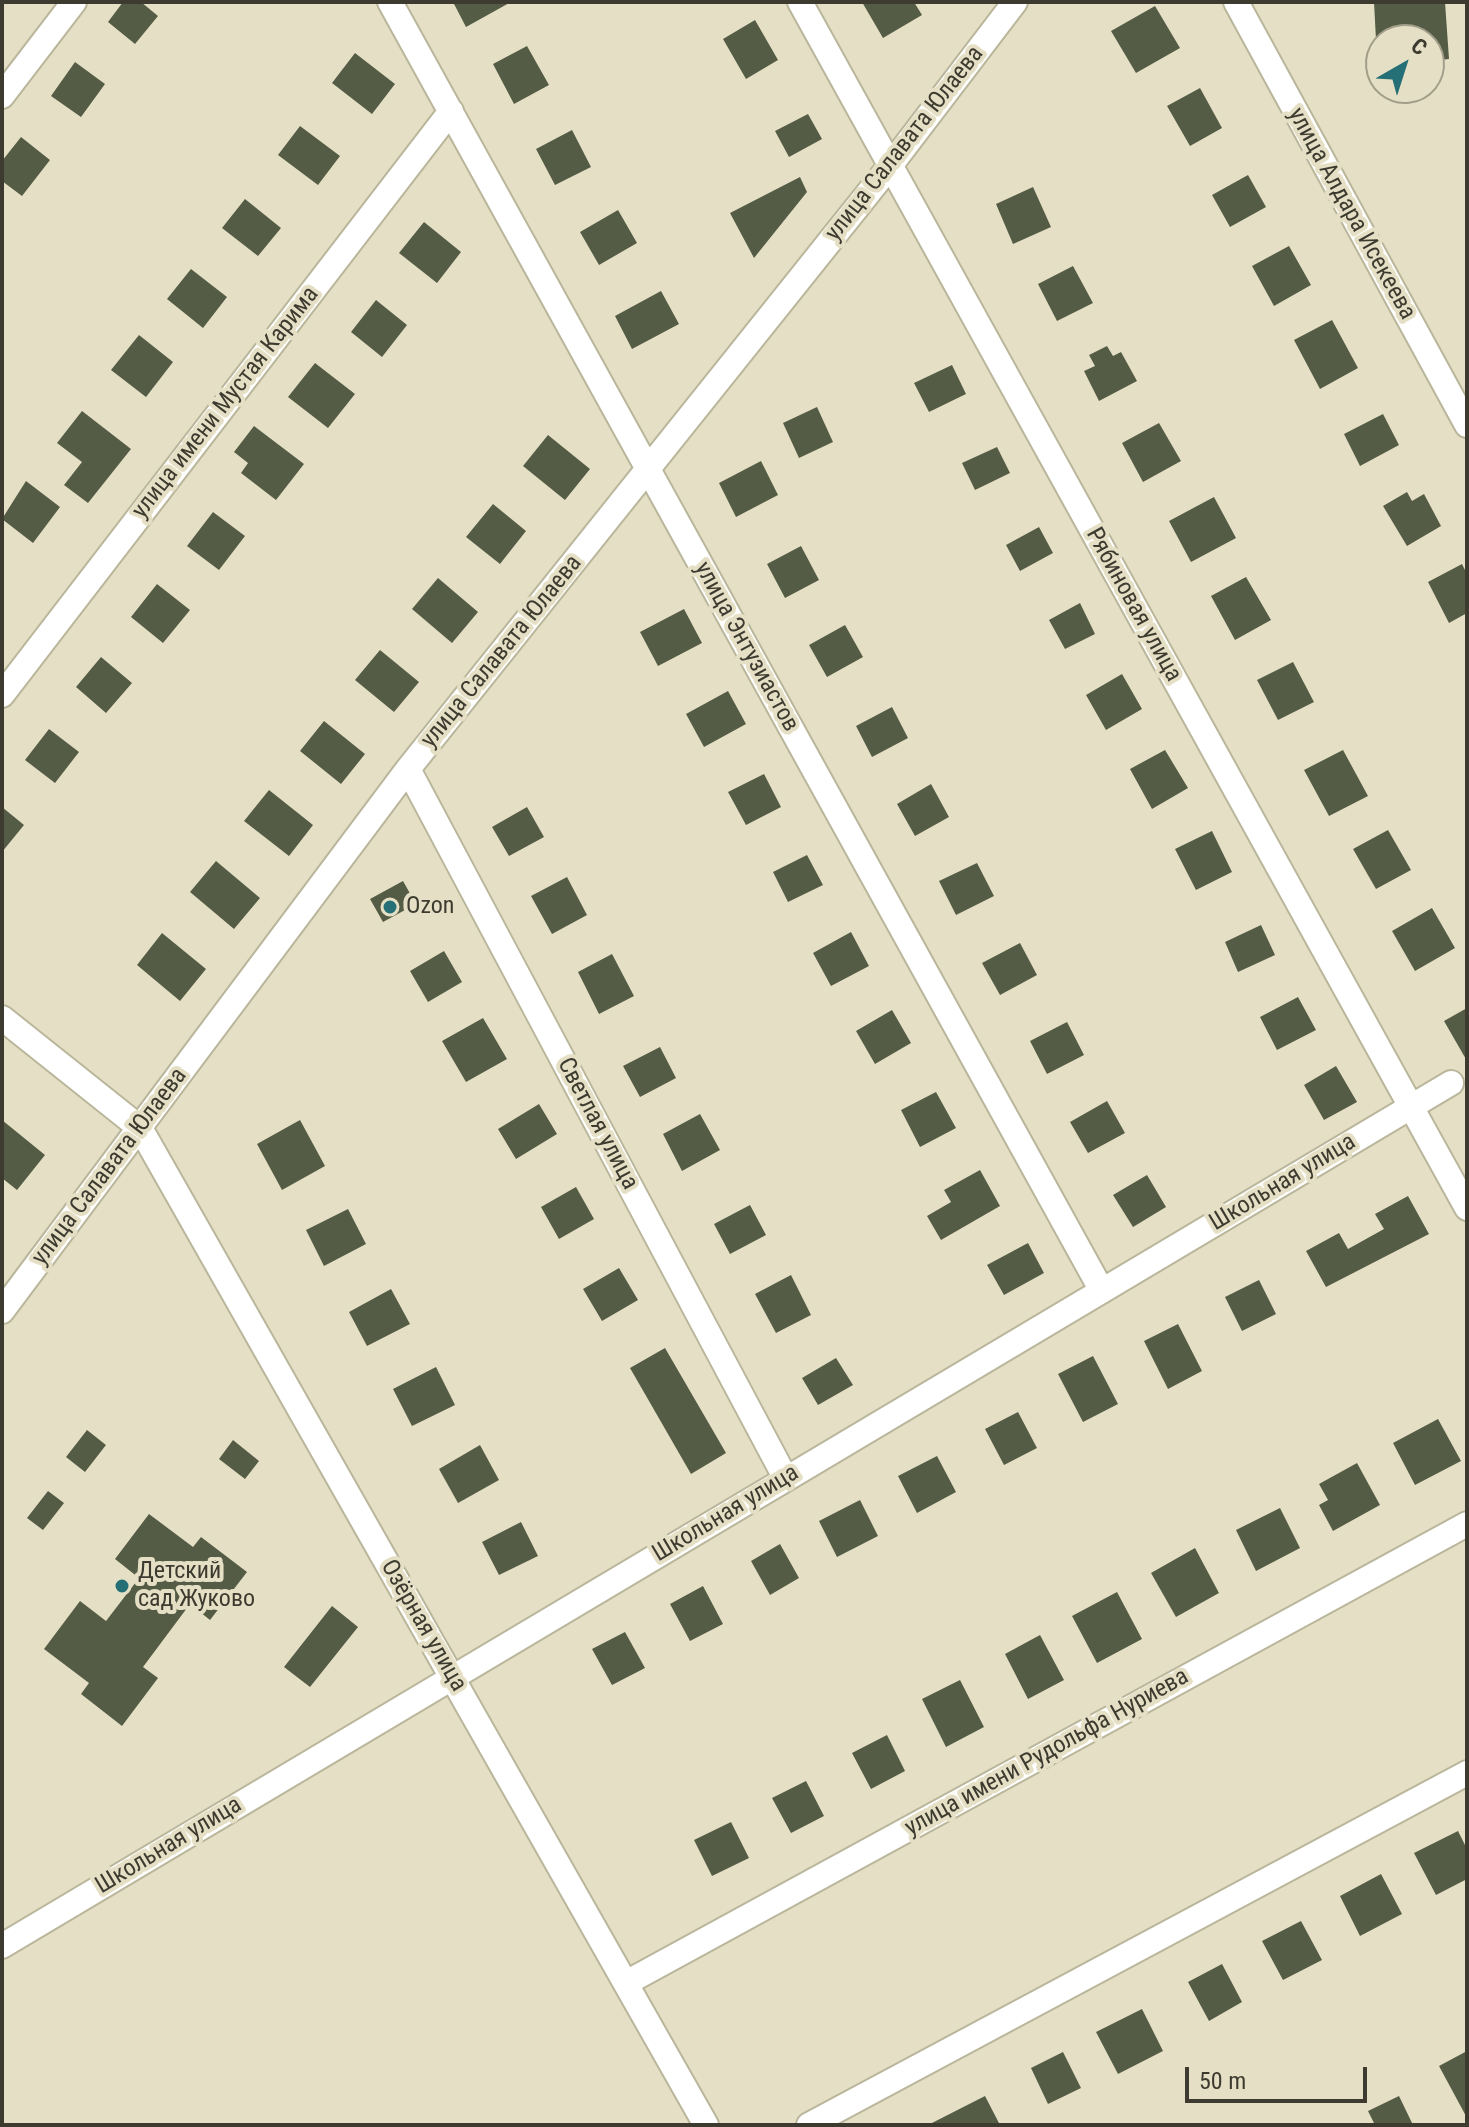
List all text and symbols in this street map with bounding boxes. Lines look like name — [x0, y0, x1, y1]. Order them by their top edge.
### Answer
north arrow — [1365, 24, 1445, 104]
text: С — [1406, 33, 1432, 60]
street label: улица Салавата Юлаева — [820, 41, 990, 247]
street label: улица Алдара Исекеева — [1281, 103, 1421, 325]
street label: улица имени Мустая Карима — [127, 281, 325, 525]
street label: Рябиновая улица — [1079, 523, 1187, 687]
street label: улица Салавата Юлаева — [415, 550, 589, 754]
street label: улица Энтузиастов — [687, 557, 805, 737]
place label: Ozon — [406, 893, 454, 921]
marker: Ozon — [381, 898, 399, 916]
street label: Светлая улица — [550, 1053, 644, 1195]
street label: улица Салавата Юлаева — [26, 1063, 194, 1271]
street label: Школьная улица — [1205, 1128, 1361, 1238]
street label: Школьная улица — [648, 1459, 804, 1569]
street label: Озёрная улица — [374, 1555, 472, 1697]
place label: Детский сад Жуково — [138, 1558, 255, 1614]
marker: Детский сад Жуково — [113, 1577, 131, 1595]
street label: улица имени Рудольфа Нуриева — [900, 1663, 1194, 1843]
street label: Школьная улица — [91, 1791, 247, 1901]
scale bar — [1189, 2051, 1371, 2101]
text: 50 m — [1199, 2067, 1246, 2095]

